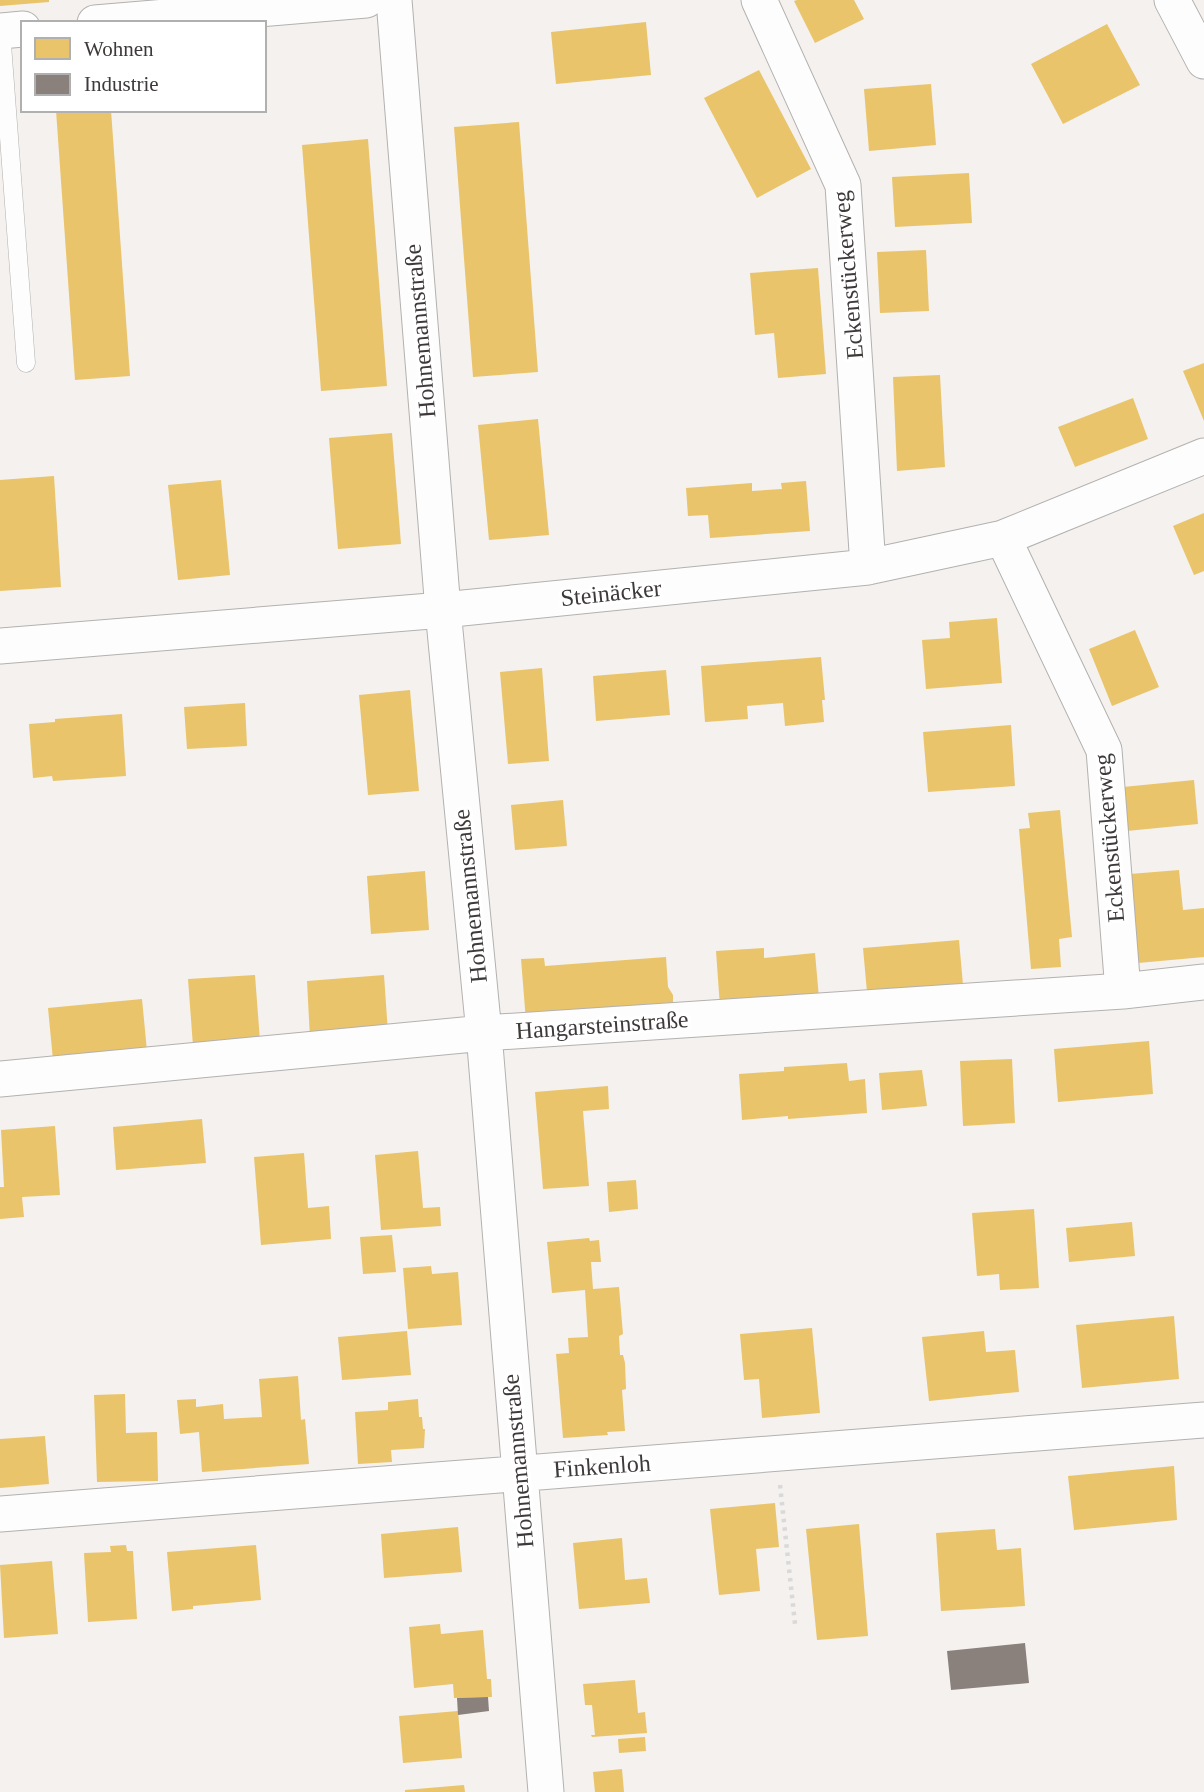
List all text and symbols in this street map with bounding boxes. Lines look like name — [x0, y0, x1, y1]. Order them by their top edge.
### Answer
legend — [21, 21, 266, 112]
text: Wohnen — [84, 37, 154, 61]
text: Industrie — [84, 72, 159, 96]
street label: Eckenstückerweg — [828, 190, 868, 360]
street label: Hohnemannstraße — [399, 243, 441, 419]
street label: Steinäcker — [559, 575, 663, 611]
street label: Eckenstückerweg — [1089, 753, 1129, 923]
street label: Hohnemannstraße — [448, 808, 492, 984]
street label: Hangarsteinstraße — [515, 1006, 689, 1044]
street label: Hohnemannstraße — [497, 1373, 539, 1549]
street label: Finkenloh — [553, 1450, 651, 1482]

